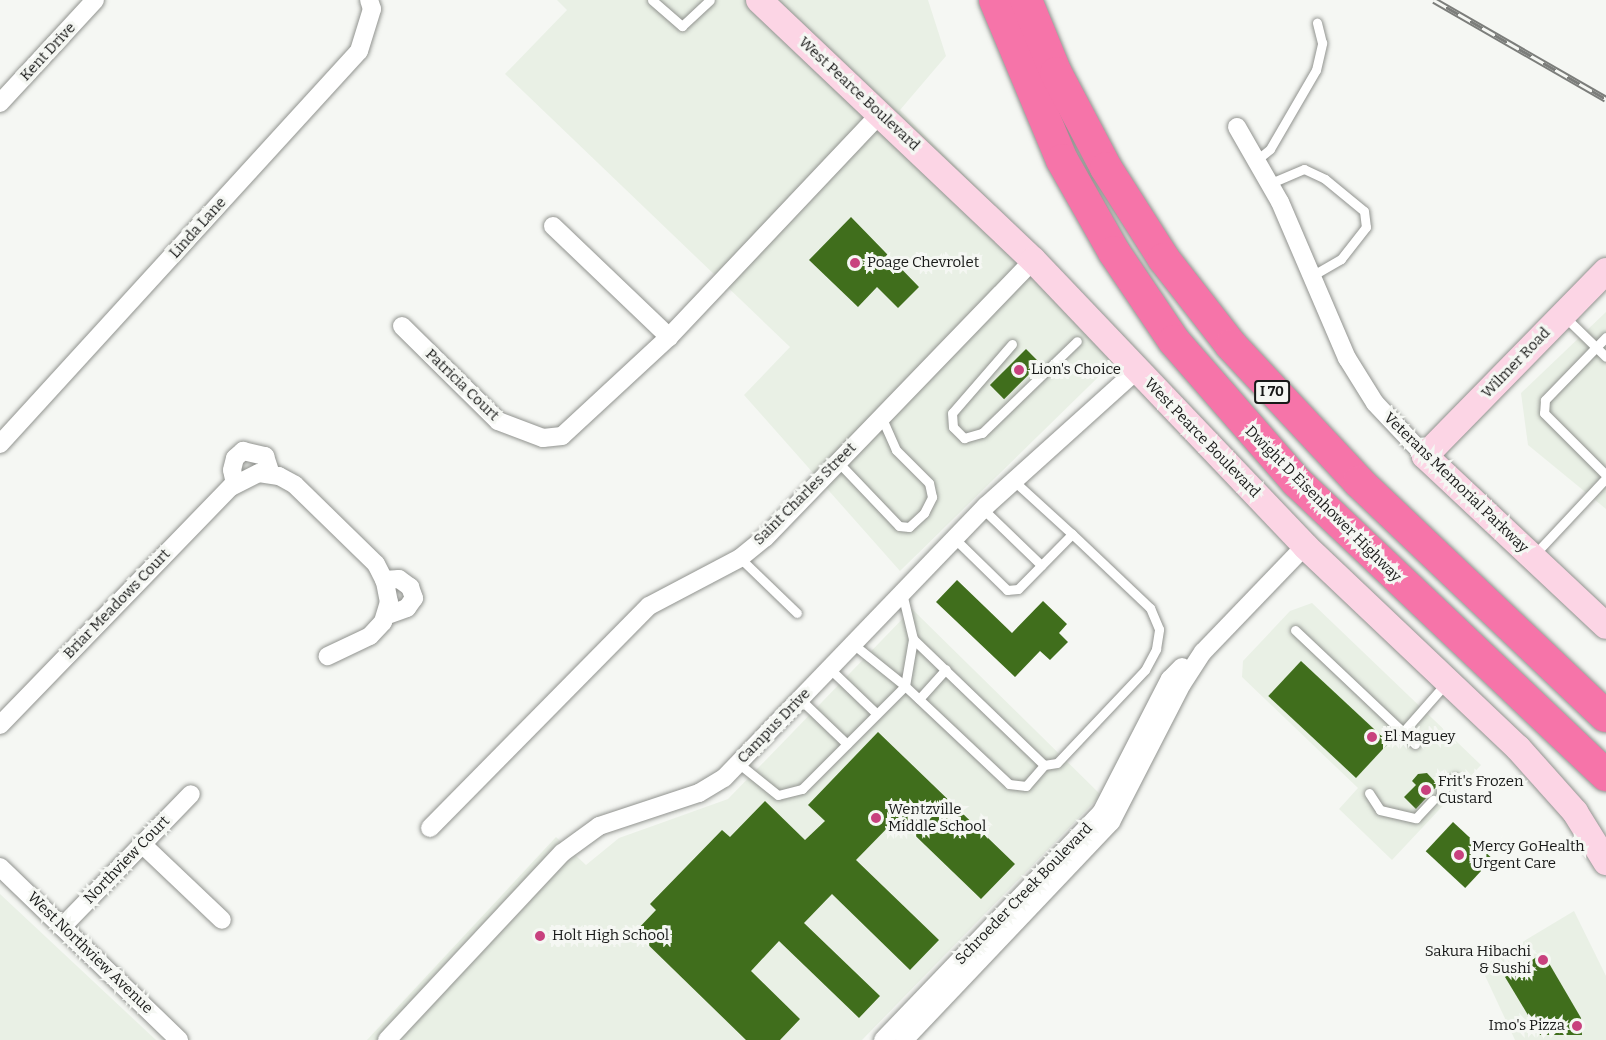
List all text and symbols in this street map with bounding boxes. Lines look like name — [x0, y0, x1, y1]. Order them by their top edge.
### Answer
street label: Kent Drive — [16, 19, 80, 85]
street label: West Pearce Boulevard — [795, 33, 923, 155]
street label: Linda Lane — [166, 194, 230, 262]
place label: Poage Chevrolet — [867, 254, 979, 272]
marker: Poage Chevrolet — [848, 256, 862, 270]
street label: Wilmer Road — [1478, 324, 1554, 402]
street label: Patricia Court — [421, 345, 503, 425]
place label: Lion's Choice — [1031, 361, 1121, 379]
marker: Lion's Choice — [1012, 363, 1026, 377]
street label: West Pearce Boulevard — [1140, 375, 1264, 501]
road number: I 70 — [1254, 381, 1290, 403]
street label: Veterans Memorial Parkway — [1380, 409, 1532, 557]
street label: Dwight D Eisenhower Highway — [1241, 422, 1405, 586]
street label: Saint Charles Street — [750, 439, 860, 549]
street label: Briar Meadows Court — [60, 545, 174, 663]
street label: Campus Drive — [734, 685, 814, 767]
place label: El Maguey — [1384, 728, 1455, 746]
marker: El Maguey — [1365, 730, 1379, 744]
place label: Frit's Frozen Custard — [1438, 772, 1523, 807]
marker: Frit's Frozen Custard — [1419, 783, 1433, 797]
place label: Wentzville Middle School — [888, 800, 986, 835]
marker: Wentzville Middle School — [869, 811, 883, 825]
street label: Northview Court — [80, 812, 174, 908]
street label: Schroeder Creek Boulevard — [952, 820, 1096, 968]
place label: Mercy GoHealth Urgent Care — [1472, 837, 1585, 872]
marker: Mercy GoHealth Urgent Care — [1450, 846, 1468, 864]
street label: West Northview Avenue — [24, 888, 156, 1018]
place label: Holt High School — [552, 927, 669, 945]
marker: Holt High School — [533, 929, 547, 943]
place label: Sakura Hibachi & Sushi — [1425, 942, 1531, 977]
marker: Sakura Hibachi & Sushi — [1536, 953, 1550, 967]
place label: Imo's Pizza — [1489, 1017, 1565, 1035]
marker: Imo's Pizza — [1570, 1019, 1584, 1033]

